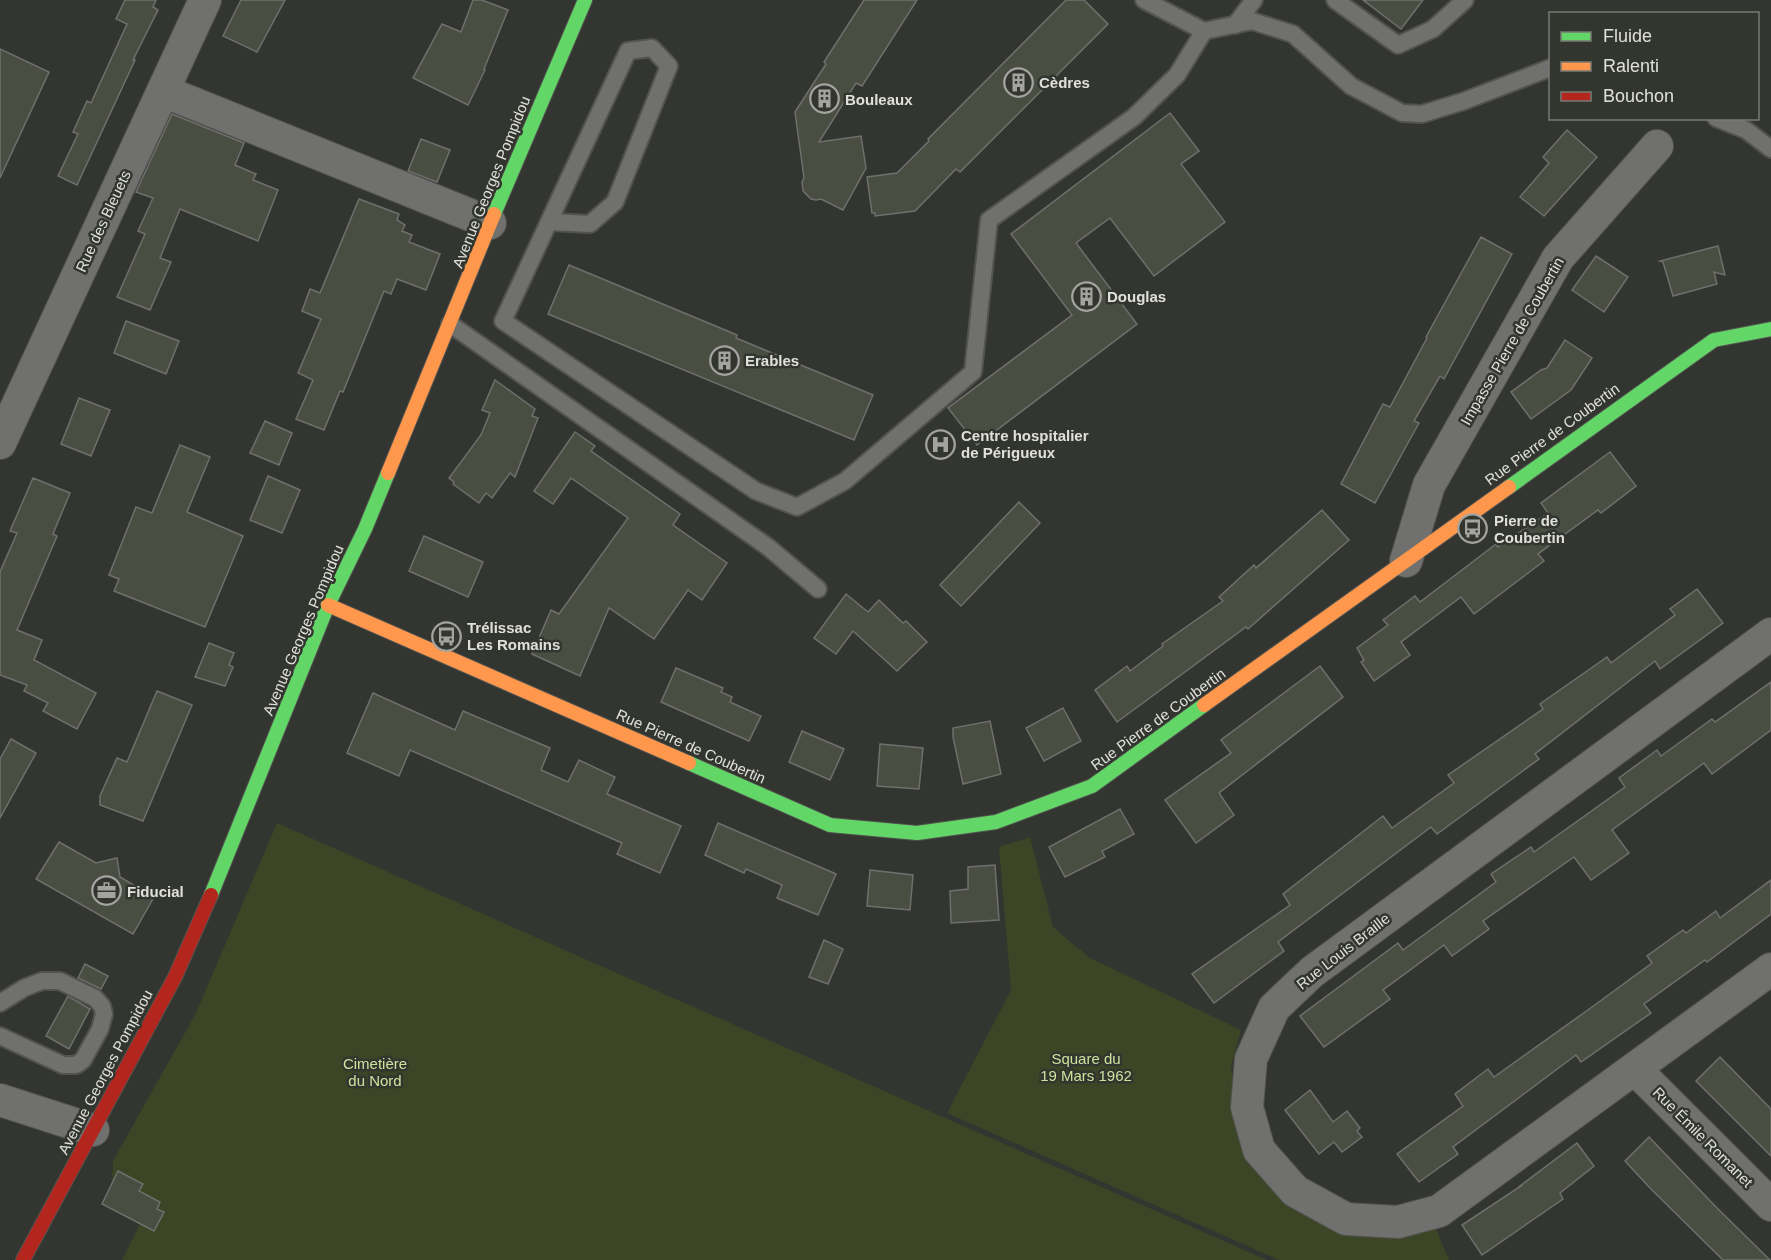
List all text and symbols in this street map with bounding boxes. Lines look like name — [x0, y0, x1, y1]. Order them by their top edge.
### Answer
legend — [1549, 12, 1759, 120]
text: Fluide — [1603, 26, 1652, 46]
text: Ralenti — [1603, 56, 1659, 76]
building icon: Cèdres — [1002, 66, 1034, 98]
place label: Cèdres — [1039, 74, 1090, 91]
building icon: Bouleaux — [808, 83, 840, 115]
text: Bouchon — [1603, 86, 1674, 106]
place label: Bouleaux — [845, 91, 913, 108]
street label: Avenue Georges Pompidou — [449, 94, 533, 270]
street label: Rue des Bleuets — [72, 168, 134, 274]
street label: Impasse Pierre de Coubertin — [1457, 254, 1567, 428]
building icon: Douglas — [1070, 280, 1102, 312]
place label: Douglas — [1107, 288, 1166, 305]
building icon: Erables — [708, 344, 740, 376]
place label: Erables — [745, 352, 799, 369]
street label: Rue Pierre de Coubertin — [1482, 380, 1622, 488]
place label: Centre hospitalier de Périgueux — [961, 427, 1089, 461]
hospital icon: Centre hospitalier de Périgueux — [924, 428, 956, 460]
place label: Pierre de Coubertin — [1494, 512, 1565, 546]
bus stop icon: Pierre de Coubertin — [1457, 513, 1489, 545]
street label: Avenue Georges Pompidou — [259, 542, 347, 718]
place label: Trélissac Les Romains — [467, 619, 560, 653]
bus stop icon: Trélissac Les Romains — [430, 620, 462, 652]
street label: Rue Pierre de Coubertin — [1088, 665, 1228, 773]
street label: Rue Pierre de Coubertin — [614, 705, 768, 787]
office icon: Fiducial — [90, 875, 122, 907]
place label: Fiducial — [127, 883, 184, 900]
street label: Rue Louis Braille — [1293, 909, 1393, 993]
street label: Avenue Georges Pompidou — [54, 987, 156, 1157]
park label: Square du 19 Mars 1962 — [1040, 1050, 1132, 1084]
park label: Cimetière du Nord — [343, 1055, 407, 1089]
street label: Rue Émile Romanet — [1650, 1084, 1757, 1191]

